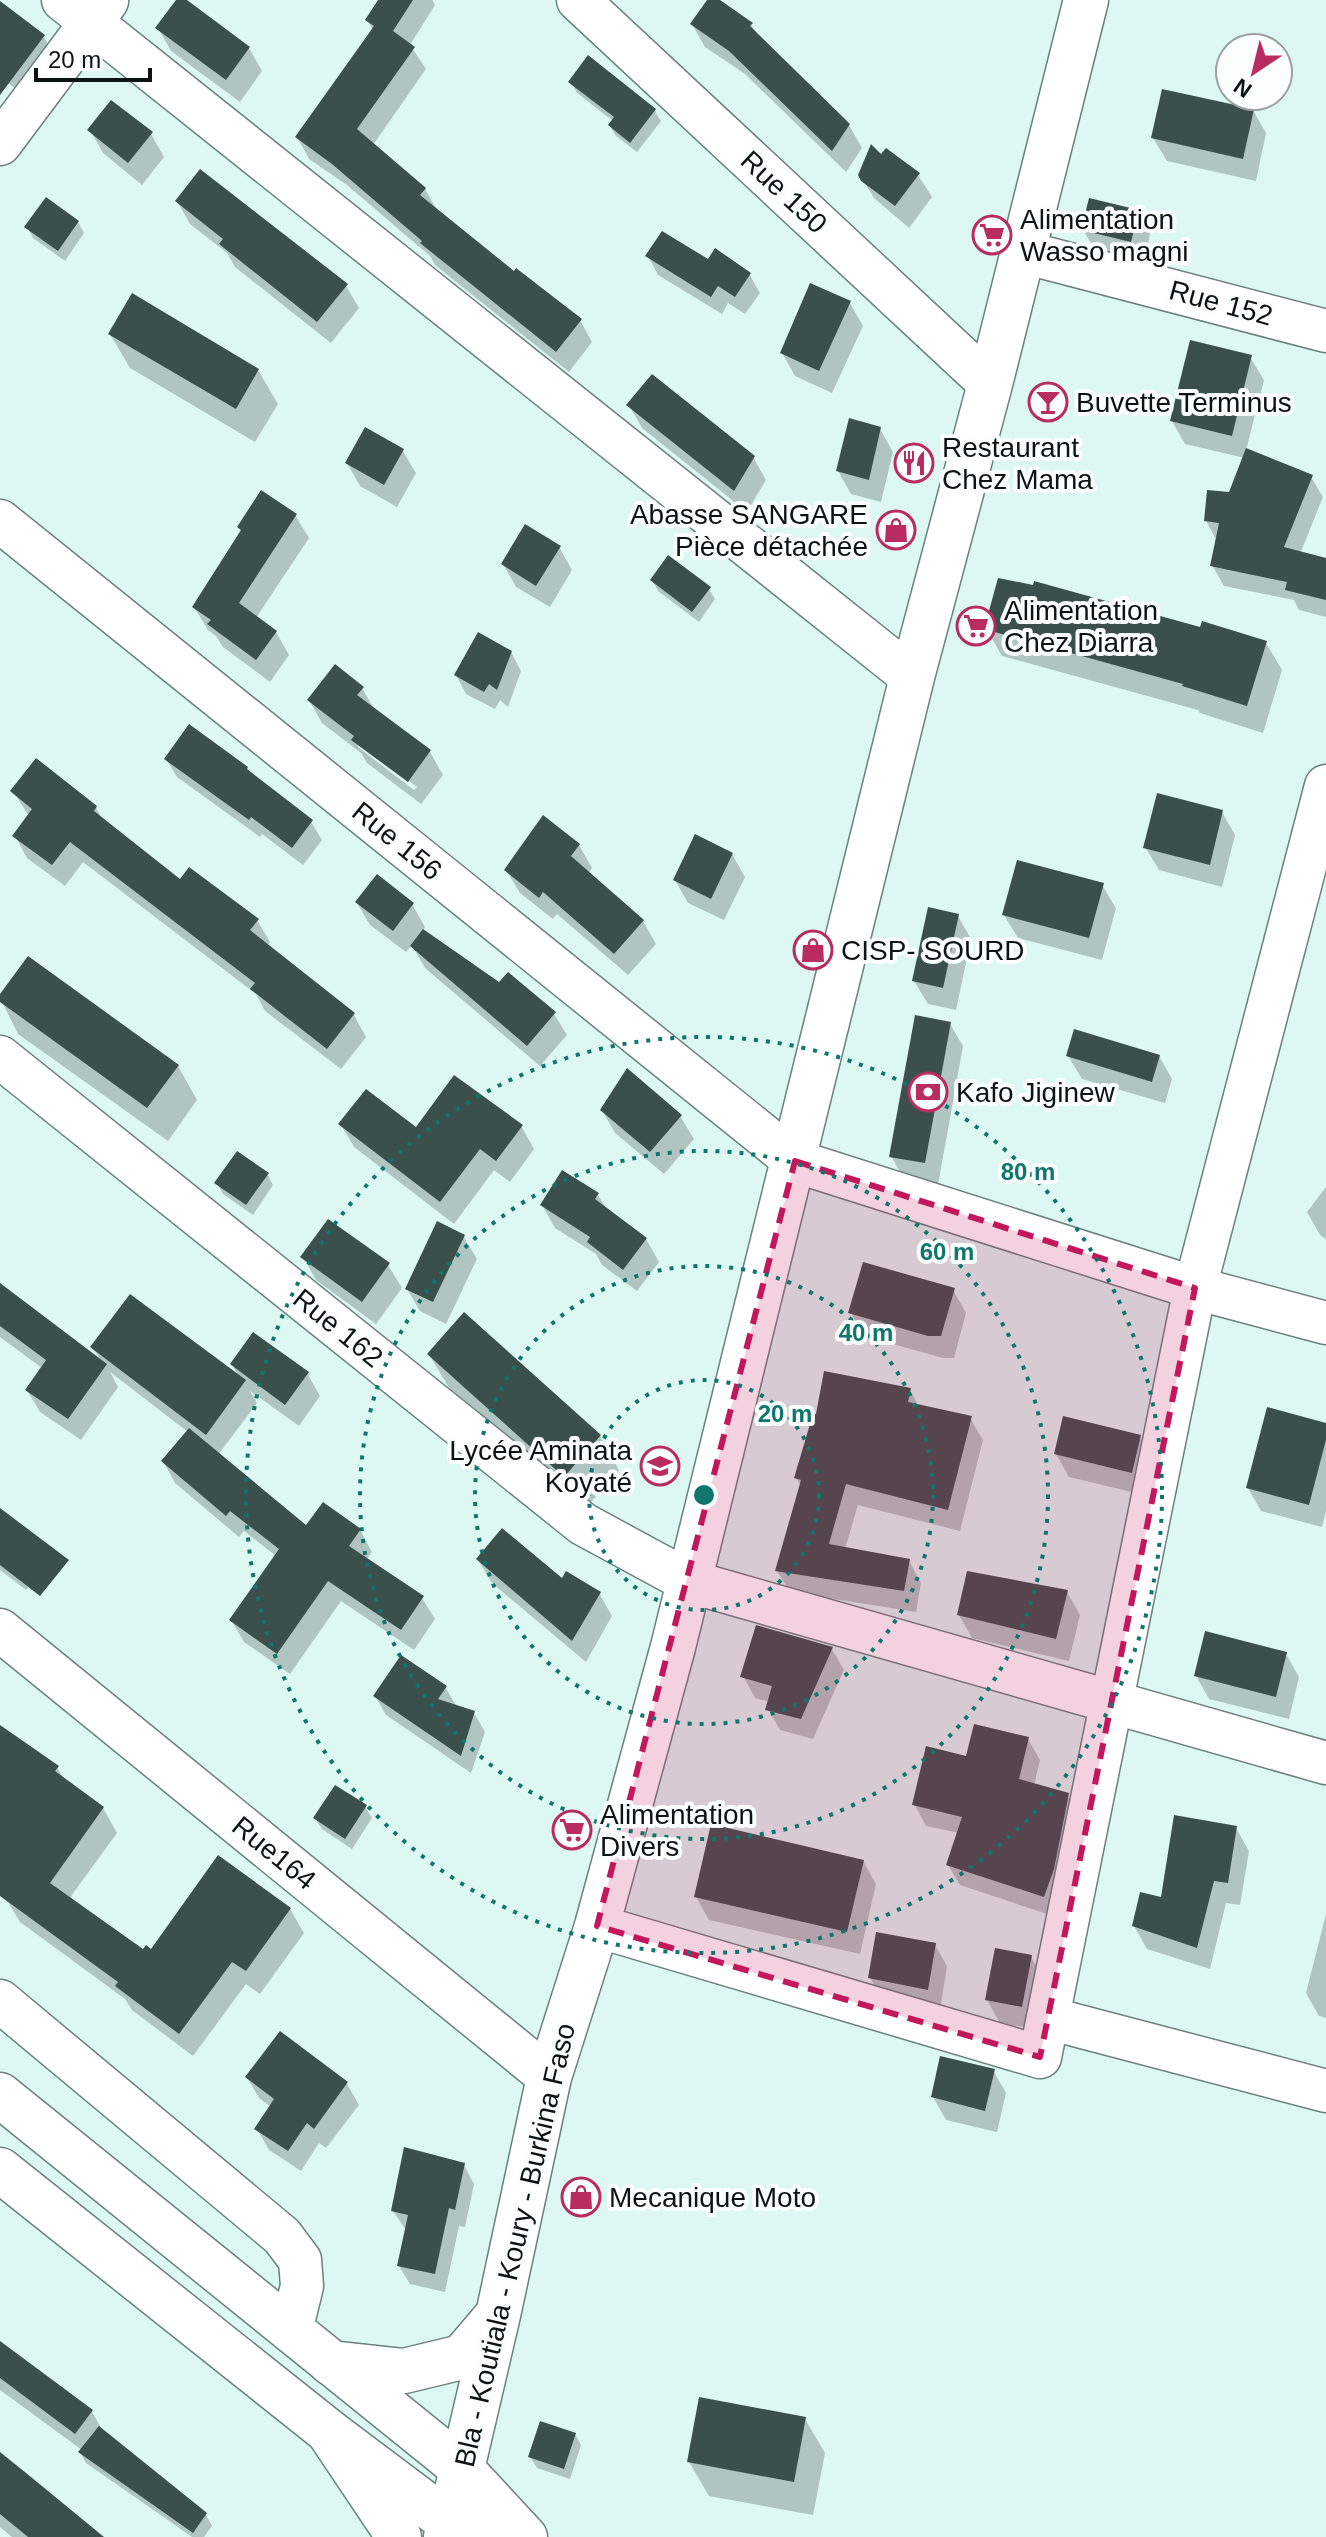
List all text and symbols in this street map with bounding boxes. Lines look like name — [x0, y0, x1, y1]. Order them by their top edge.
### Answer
scale bar — [36, 32, 150, 82]
north arrow — [1214, 32, 1294, 112]
text: 20 m — [48, 46, 101, 73]
text: N — [1229, 73, 1256, 103]
street label: Rue 150 — [735, 145, 833, 239]
place label: Alimentation Wasso magni — [1020, 204, 1189, 267]
supermarket icon: Alimentation Wasso magni — [971, 214, 1013, 256]
street label: Rue 152 — [1166, 274, 1276, 332]
bar icon: Buvette Terminus — [1027, 381, 1069, 423]
place label: Buvette Terminus — [1076, 387, 1292, 418]
place label: Restaurant Chez Mama — [942, 432, 1093, 495]
restaurant icon: Restaurant Chez Mama — [893, 442, 935, 484]
place label: Abasse SANGARE Pièce détachée — [630, 499, 868, 562]
shop icon: Abasse SANGARE Pièce détachée — [875, 509, 917, 551]
place label: Alimentation Chez Diarra — [1004, 595, 1158, 658]
supermarket icon: Alimentation Chez Diarra — [955, 605, 997, 647]
street label: Rue 156 — [346, 796, 448, 886]
shop icon: CISP- SOURD — [792, 929, 834, 971]
place label: CISP- SOURD — [841, 935, 1025, 966]
bank icon: Kafo Jiginew — [907, 1071, 949, 1113]
place label: Kafo Jiginew — [956, 1077, 1116, 1108]
text: 80 m — [1001, 1158, 1055, 1185]
text: 60 m — [920, 1238, 974, 1265]
street label: Rue 162 — [287, 1283, 389, 1373]
text: 40 m — [839, 1319, 893, 1346]
text: 20 m — [758, 1400, 812, 1427]
place label: Lycée Aminata Koyaté — [449, 1435, 632, 1498]
school or university icon: Lycée Aminata Koyaté — [639, 1445, 681, 1487]
centre of rings — [690, 1481, 718, 1509]
place label: Alimentation Divers — [600, 1799, 754, 1862]
supermarket icon: Alimentation Divers — [551, 1809, 593, 1851]
street label: Rue164 — [226, 1810, 322, 1896]
street label: Bla - Koutiala - Koury - Burkina Faso — [449, 2020, 581, 2470]
shop icon: Mecanique Moto — [560, 2176, 602, 2218]
place label: Mecanique Moto — [609, 2182, 816, 2213]

